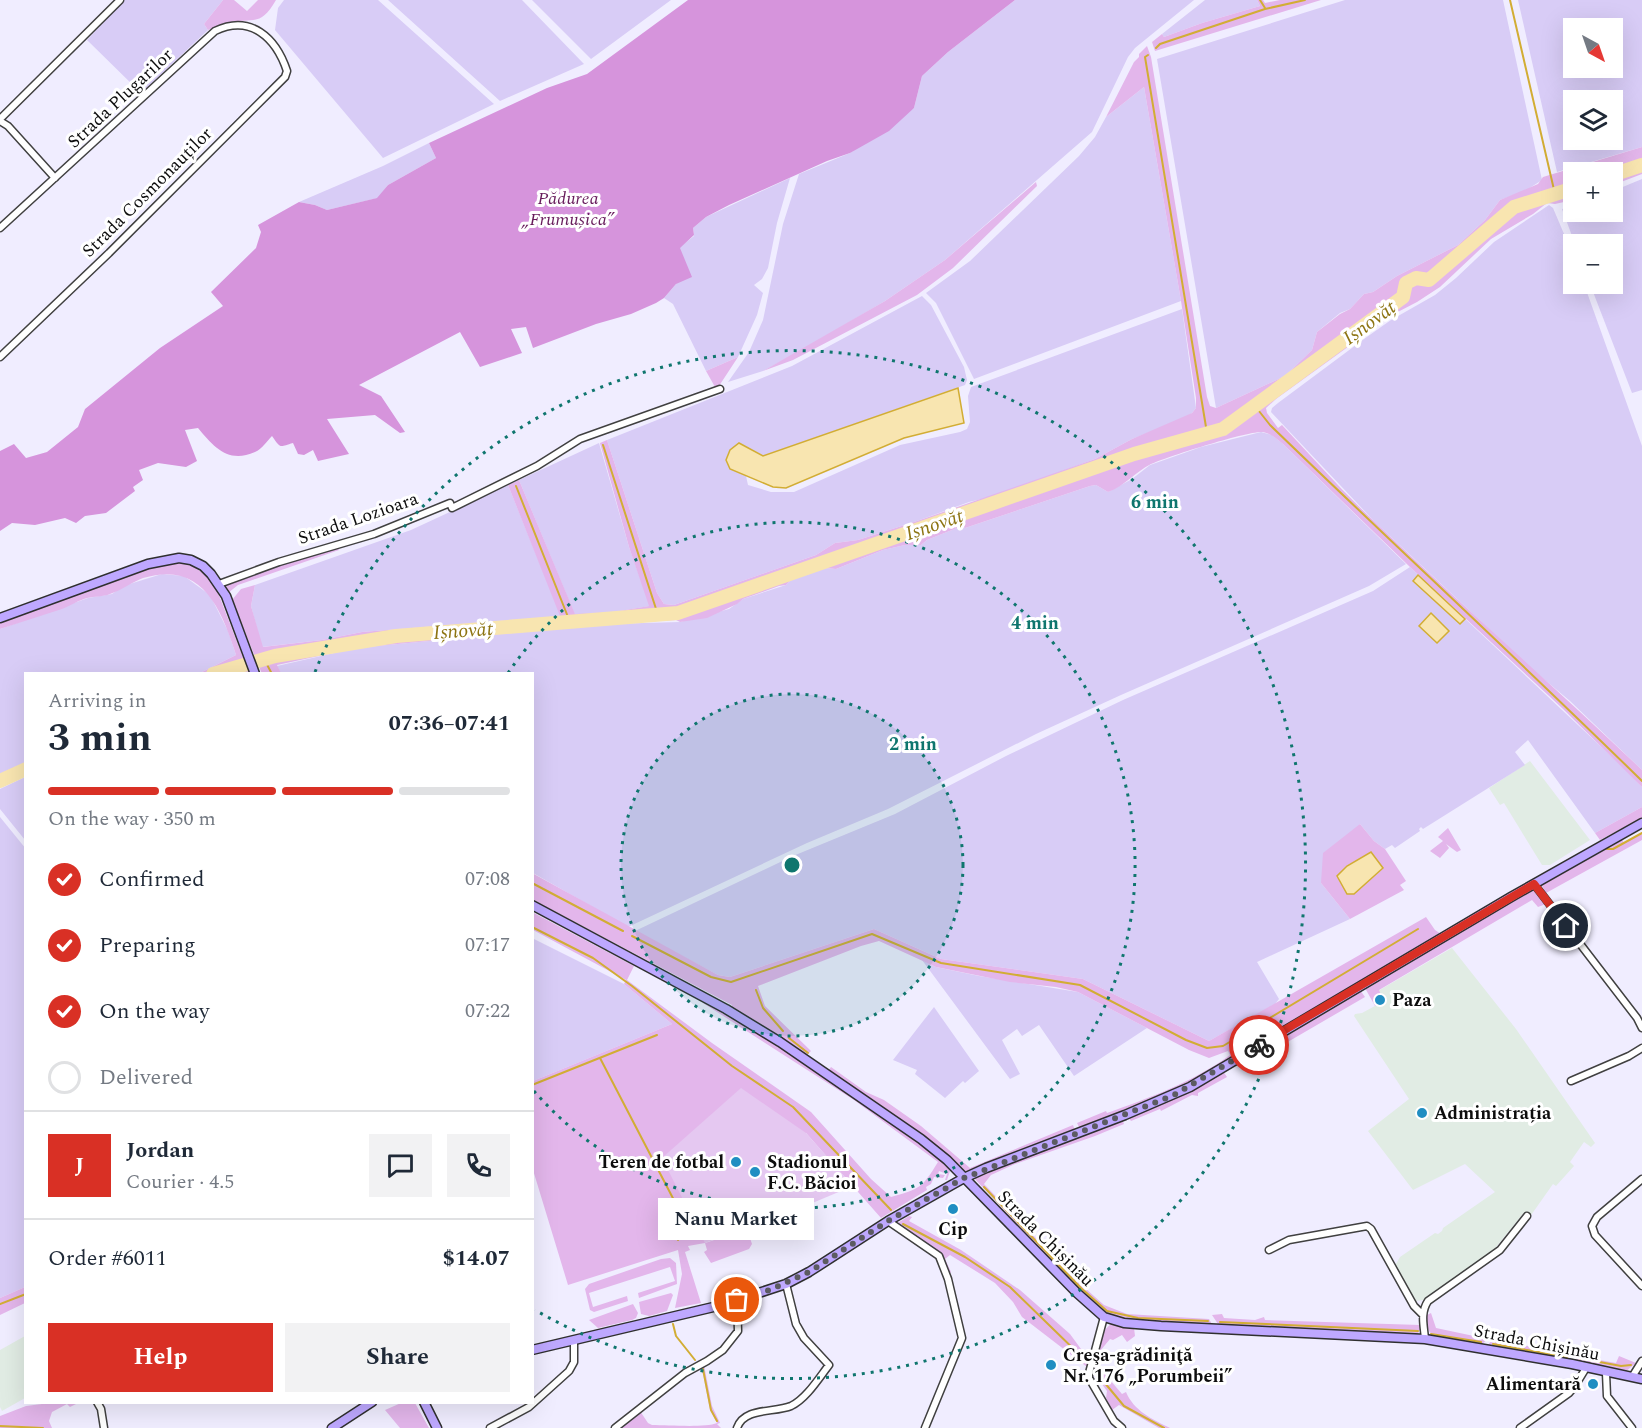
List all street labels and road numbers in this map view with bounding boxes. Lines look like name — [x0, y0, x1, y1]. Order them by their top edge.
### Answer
street label: Strada Plugarilor — [61, 42, 179, 155]
street label: Strada Cosmonauților — [76, 121, 219, 264]
street label: Strada Lozioara — [294, 485, 422, 552]
street label: Strada Chișinău — [991, 1184, 1100, 1293]
street label: Strada Chișinău — [1472, 1317, 1602, 1368]

